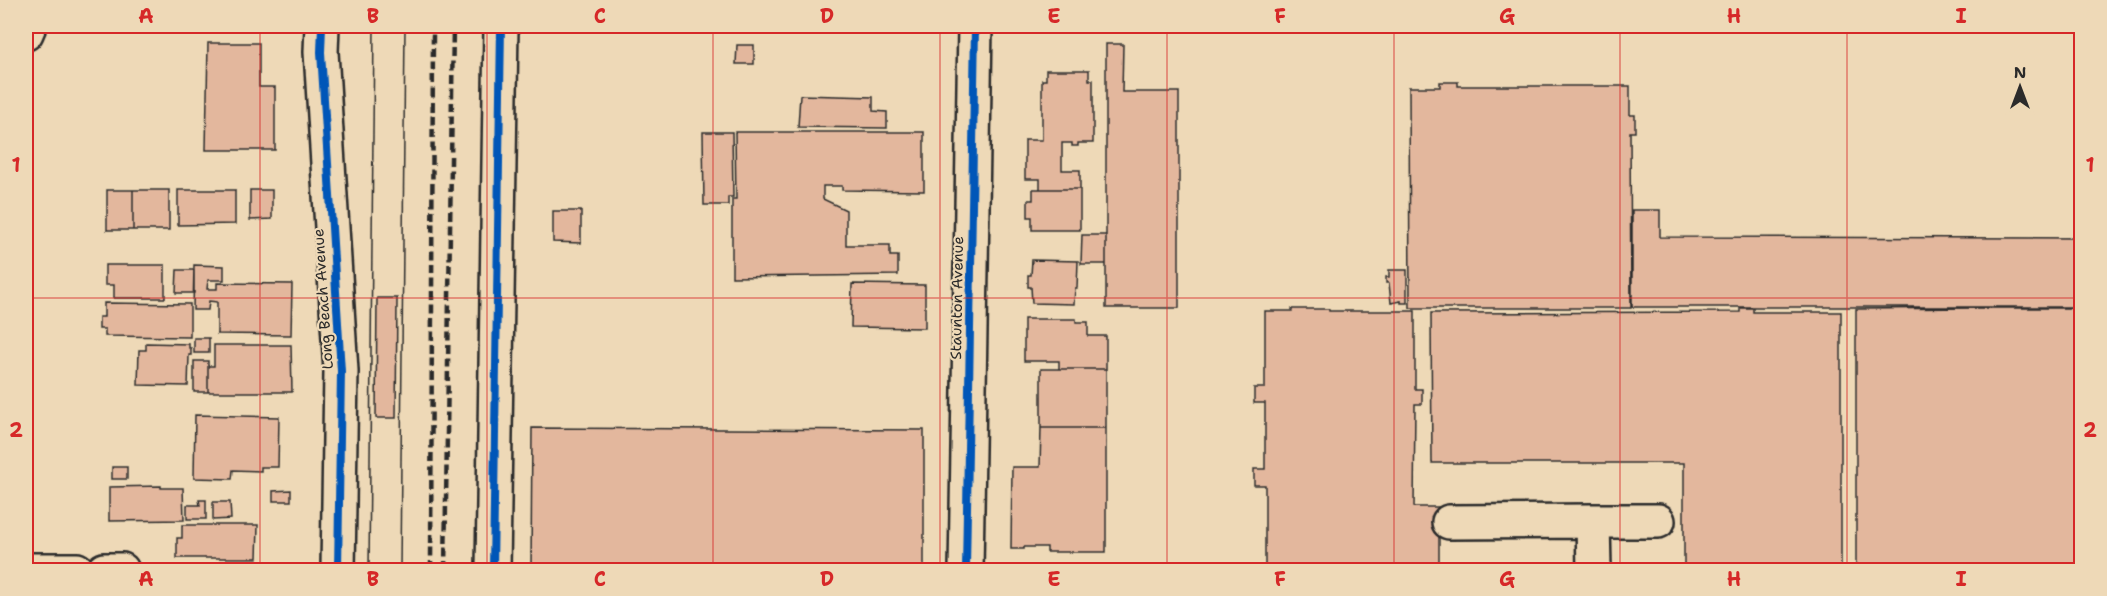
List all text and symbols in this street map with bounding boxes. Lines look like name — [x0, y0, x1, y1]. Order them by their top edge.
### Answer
text: A — [138, 3, 154, 29]
text: B — [367, 3, 379, 29]
text: C — [594, 3, 606, 29]
text: D — [820, 3, 834, 29]
text: E — [1047, 3, 1061, 29]
text: F — [1274, 3, 1286, 29]
text: G — [1499, 3, 1515, 29]
text: H — [1727, 3, 1741, 29]
text: I — [1955, 3, 1967, 29]
north arrow — [1990, 57, 2050, 117]
text: N — [2014, 62, 2026, 83]
text: 1 — [11, 152, 21, 178]
text: 1 — [2085, 152, 2095, 178]
street label: Long Beach Avenue — [308, 228, 338, 370]
street label: Staunton Avenue — [946, 236, 968, 360]
text: 2 — [9, 417, 23, 443]
text: 2 — [2083, 417, 2097, 443]
text: A — [138, 566, 154, 592]
text: B — [367, 566, 379, 592]
text: C — [594, 566, 606, 592]
text: D — [820, 566, 834, 592]
text: E — [1047, 566, 1061, 592]
text: F — [1274, 566, 1286, 592]
text: G — [1499, 566, 1515, 592]
text: H — [1727, 566, 1741, 592]
text: I — [1955, 566, 1967, 592]

